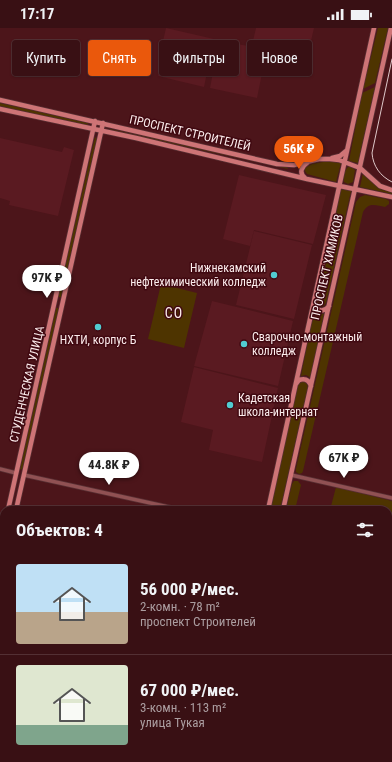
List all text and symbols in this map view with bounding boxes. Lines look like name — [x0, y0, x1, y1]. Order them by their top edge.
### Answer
text: 17:17 — [20, 5, 54, 23]
chip: Купить — [12, 40, 80, 76]
chip: Снять — [88, 40, 151, 76]
chip: Фильтры — [159, 40, 239, 76]
chip: Новое — [247, 40, 312, 76]
street label: ПРОСПЕКТ СТРОИТЕЛЕЙ — [128, 111, 252, 154]
pin: 56K ₽ — [271, 136, 327, 170]
text: 56K ₽ — [283, 141, 315, 156]
street label: ПРОСПЕКТ ХИМИКОВ — [308, 213, 346, 321]
place label: Нижнекамский нефтехимический колледж — [130, 261, 266, 289]
pin: 97K ₽ — [19, 265, 75, 299]
text: 97K ₽ — [31, 270, 63, 285]
marker: Нижнекамский нефтехимический колледж — [269, 270, 279, 280]
district label: СО — [165, 305, 183, 321]
marker: НХТИ, корпус Б — [93, 322, 103, 332]
street label: СТУДЕНЧЕСКАЯ УЛИЦА — [7, 324, 47, 444]
place label: Сварочно-монтажный колледж — [252, 330, 362, 358]
place label: НХТИ, корпус Б — [60, 333, 137, 347]
marker: Сварочно-монтажный колледж — [239, 339, 249, 349]
place label: Кадетская школа-интернат — [238, 391, 318, 419]
marker: Кадетская школа-интернат — [225, 400, 235, 410]
pin: 67K ₽ — [316, 445, 372, 479]
text: 67K ₽ — [328, 450, 360, 465]
pin: 44.8K ₽ — [72, 452, 146, 486]
text: 44.8K ₽ — [88, 457, 130, 472]
icon: filters — [354, 519, 376, 541]
text: Объектов: 4 — [16, 520, 103, 540]
text: 56 000 ₽/мес. — [140, 579, 239, 599]
icon: home — [48, 580, 96, 628]
text: 2-комн. · 78 m² — [140, 599, 220, 614]
text: проспект Строителей — [140, 614, 256, 629]
text: 67 000 ₽/мес. — [140, 680, 239, 700]
icon: home — [48, 681, 96, 729]
text: 3-комн. · 113 m² — [140, 700, 226, 715]
text: улица Тукая — [140, 715, 205, 730]

